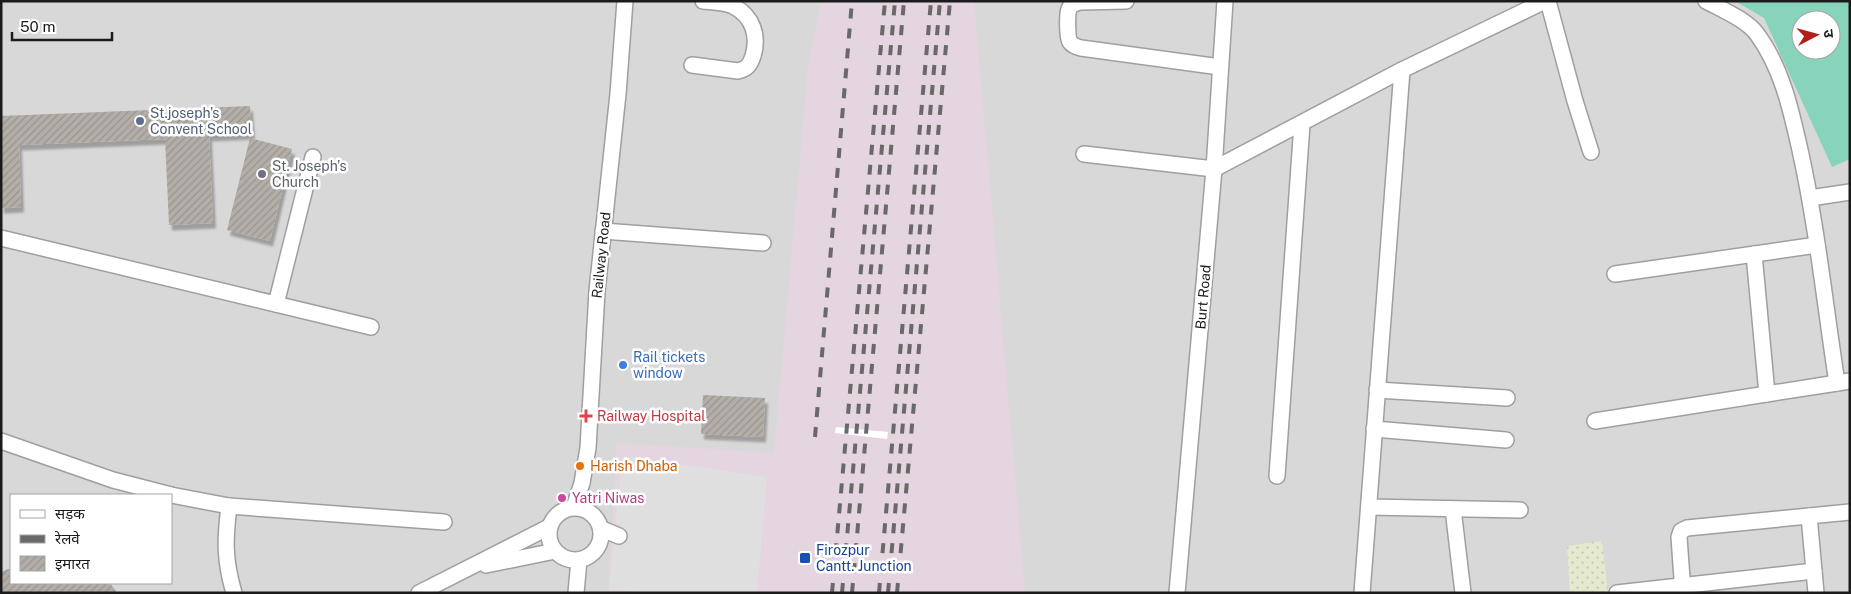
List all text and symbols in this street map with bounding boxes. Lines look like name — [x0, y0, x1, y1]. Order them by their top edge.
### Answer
scale bar — [12, 10, 112, 42]
north arrow — [1791, 10, 1841, 60]
text: 50 m — [20, 18, 55, 35]
text: उ — [1821, 29, 1837, 39]
place label: St.joseph's Convent School — [150, 105, 252, 137]
marker: St.joseph's Convent School — [134, 115, 146, 127]
place label: St. Joseph's Church — [272, 158, 346, 190]
marker: St. Joseph's Church — [256, 168, 268, 180]
street label: Railway Road — [589, 211, 613, 299]
street label: Burt Road — [1192, 264, 1214, 330]
place label: Rail tickets window — [633, 349, 705, 381]
marker: Rail tickets window — [617, 359, 629, 371]
place label: Railway Hospital — [597, 408, 705, 424]
marker: Railway Hospital — [579, 409, 593, 423]
place label: Harish Dhaba — [590, 458, 677, 474]
marker: Harish Dhaba — [574, 460, 586, 472]
place label: Yatri Niwas — [572, 490, 644, 506]
marker: Yatri Niwas — [556, 492, 568, 504]
legend — [10, 494, 172, 584]
text: सड़क — [55, 505, 85, 522]
text: रेलवे — [54, 530, 80, 547]
place label: Firozpur Cantt. Junction — [816, 542, 912, 574]
marker: Firozpur Cantt. Junction — [798, 551, 812, 565]
text: इमारत — [55, 555, 90, 572]

